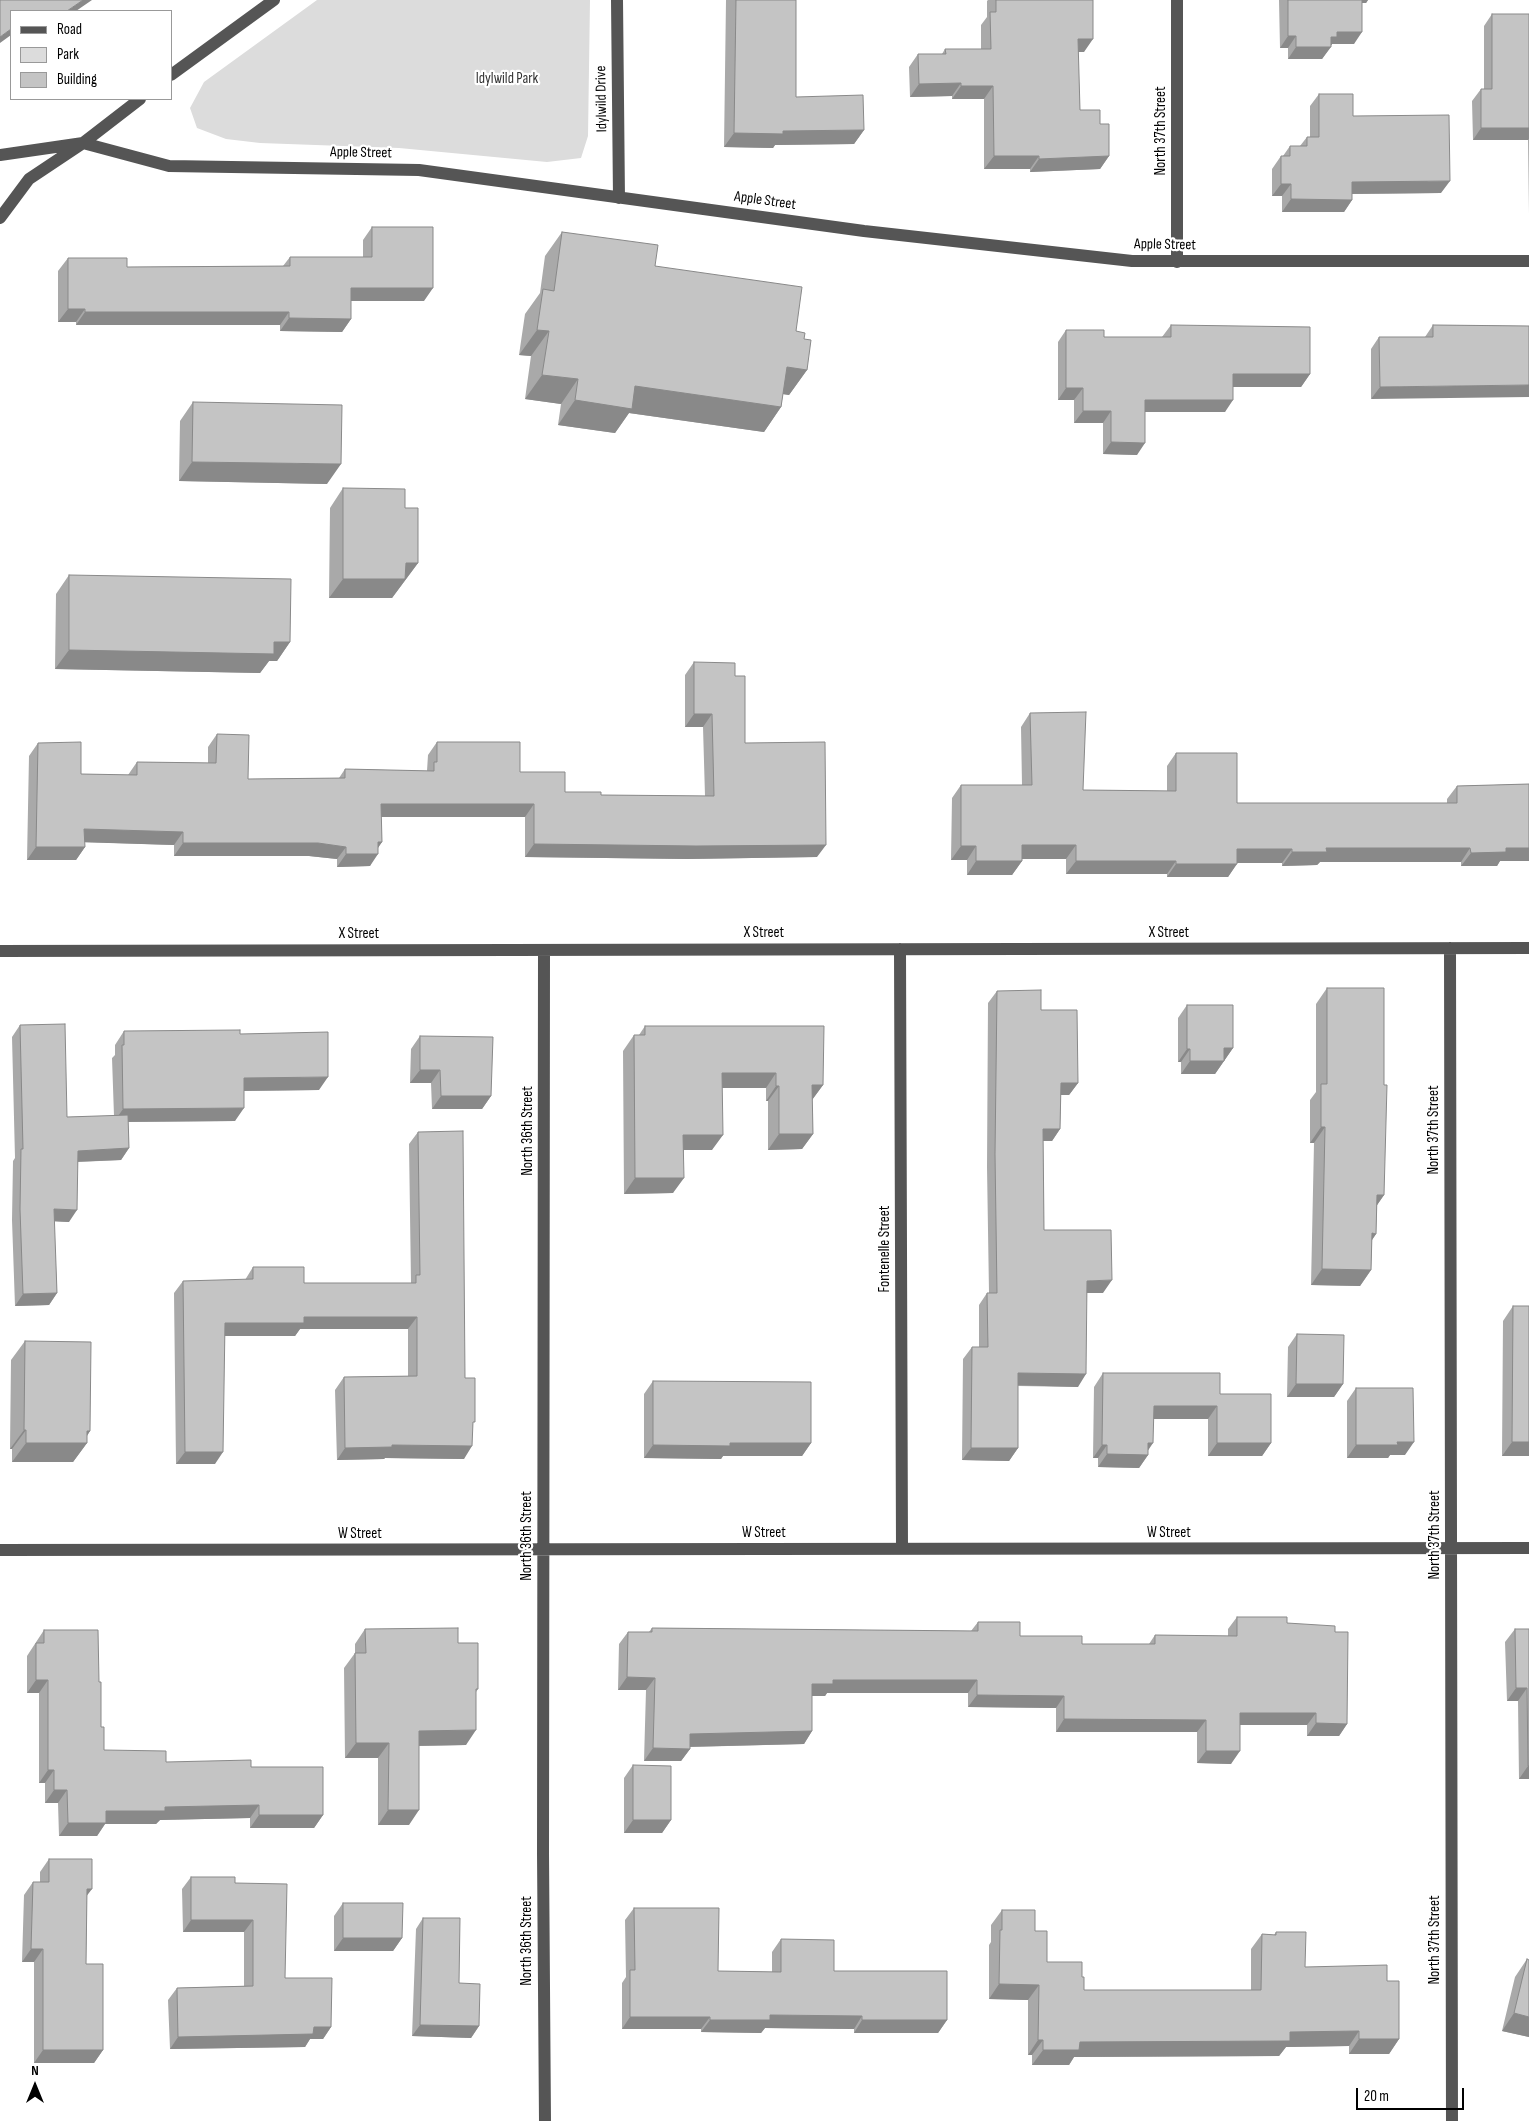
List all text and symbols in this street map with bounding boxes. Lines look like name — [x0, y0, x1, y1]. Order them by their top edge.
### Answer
legend — [10, 10, 172, 100]
text: Road — [57, 20, 82, 39]
text: Park — [57, 45, 79, 64]
street label: Idylwild Drive — [592, 66, 612, 132]
text: Building — [57, 70, 97, 89]
park label: Idylwild Park — [476, 70, 538, 88]
street label: North 37th Street — [1152, 86, 1170, 176]
street label: Apple Street — [330, 143, 392, 163]
street label: Apple Street — [733, 188, 797, 214]
street label: Apple Street — [1134, 235, 1196, 255]
street label: X Street — [744, 924, 784, 942]
street label: X Street — [1149, 924, 1189, 942]
street label: X Street — [339, 925, 379, 943]
street label: North 37th Street — [1425, 1085, 1443, 1175]
street label: North 36th Street — [519, 1086, 537, 1176]
street label: Fontenelle Street — [876, 1206, 894, 1292]
street label: North 37th Street — [1426, 1490, 1444, 1580]
street label: North 36th Street — [518, 1491, 536, 1581]
street label: W Street — [742, 1524, 786, 1542]
street label: W Street — [1147, 1524, 1191, 1542]
street label: W Street — [338, 1525, 382, 1543]
street label: North 37th Street — [1426, 1895, 1444, 1985]
street label: North 36th Street — [518, 1896, 536, 1986]
north arrow — [10, 2061, 60, 2111]
text: N — [31, 2062, 39, 2079]
scale bar — [1359, 2078, 1466, 2110]
text: 20 m — [1364, 2087, 1389, 2106]

